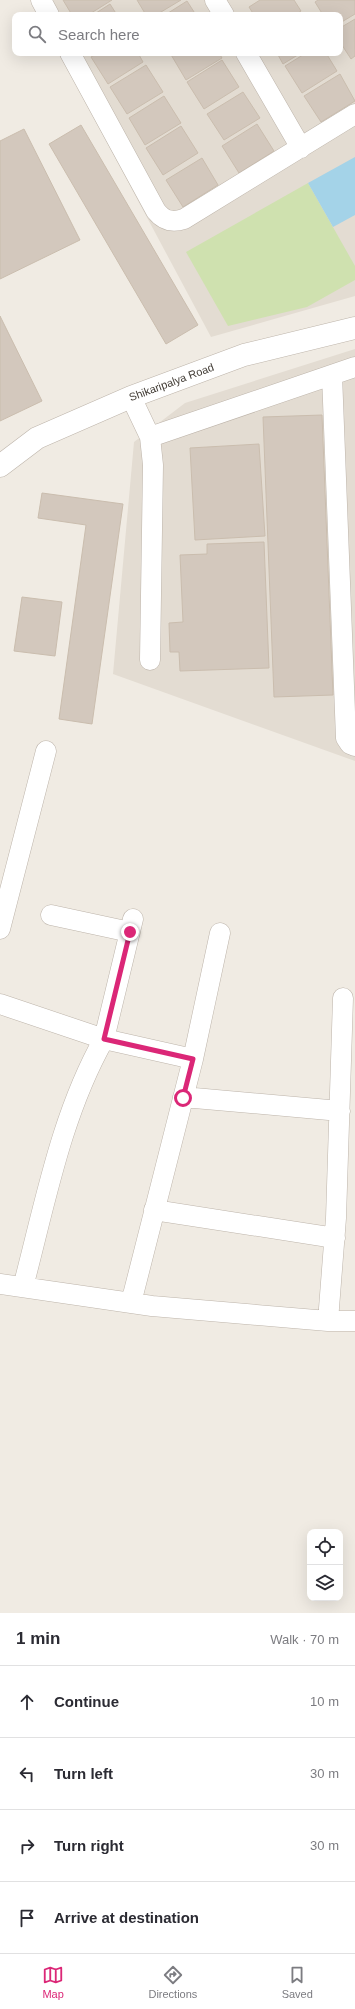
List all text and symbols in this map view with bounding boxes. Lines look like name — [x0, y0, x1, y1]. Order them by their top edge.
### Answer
search box — [12, 12, 343, 56]
icon: search — [26, 23, 48, 45]
text: Search here — [58, 26, 140, 43]
street label: Shikaripalya Road — [127, 361, 215, 403]
route end — [121, 923, 139, 941]
route start — [174, 1089, 192, 1107]
map controls — [307, 1529, 343, 1601]
button: locate — [307, 1529, 343, 1565]
button: layers — [307, 1565, 343, 1601]
text: 1 min — [16, 1629, 60, 1648]
text: Walk · 70 m — [270, 1632, 339, 1647]
icon: ahead — [16, 1691, 38, 1713]
text: Continue — [54, 1693, 119, 1710]
text: 10 m — [310, 1694, 339, 1709]
icon: left — [16, 1763, 38, 1785]
text: Turn left — [54, 1765, 113, 1782]
text: 30 m — [310, 1766, 339, 1781]
icon: right — [16, 1835, 38, 1857]
text: Turn right — [54, 1837, 124, 1854]
text: 30 m — [310, 1838, 339, 1853]
icon: arrive — [16, 1907, 38, 1929]
text: Arrive at destination — [54, 1909, 199, 1926]
tab: Map — [42, 1964, 64, 2000]
tab: Directions — [148, 1964, 197, 2000]
tab: Saved — [282, 1964, 313, 2000]

